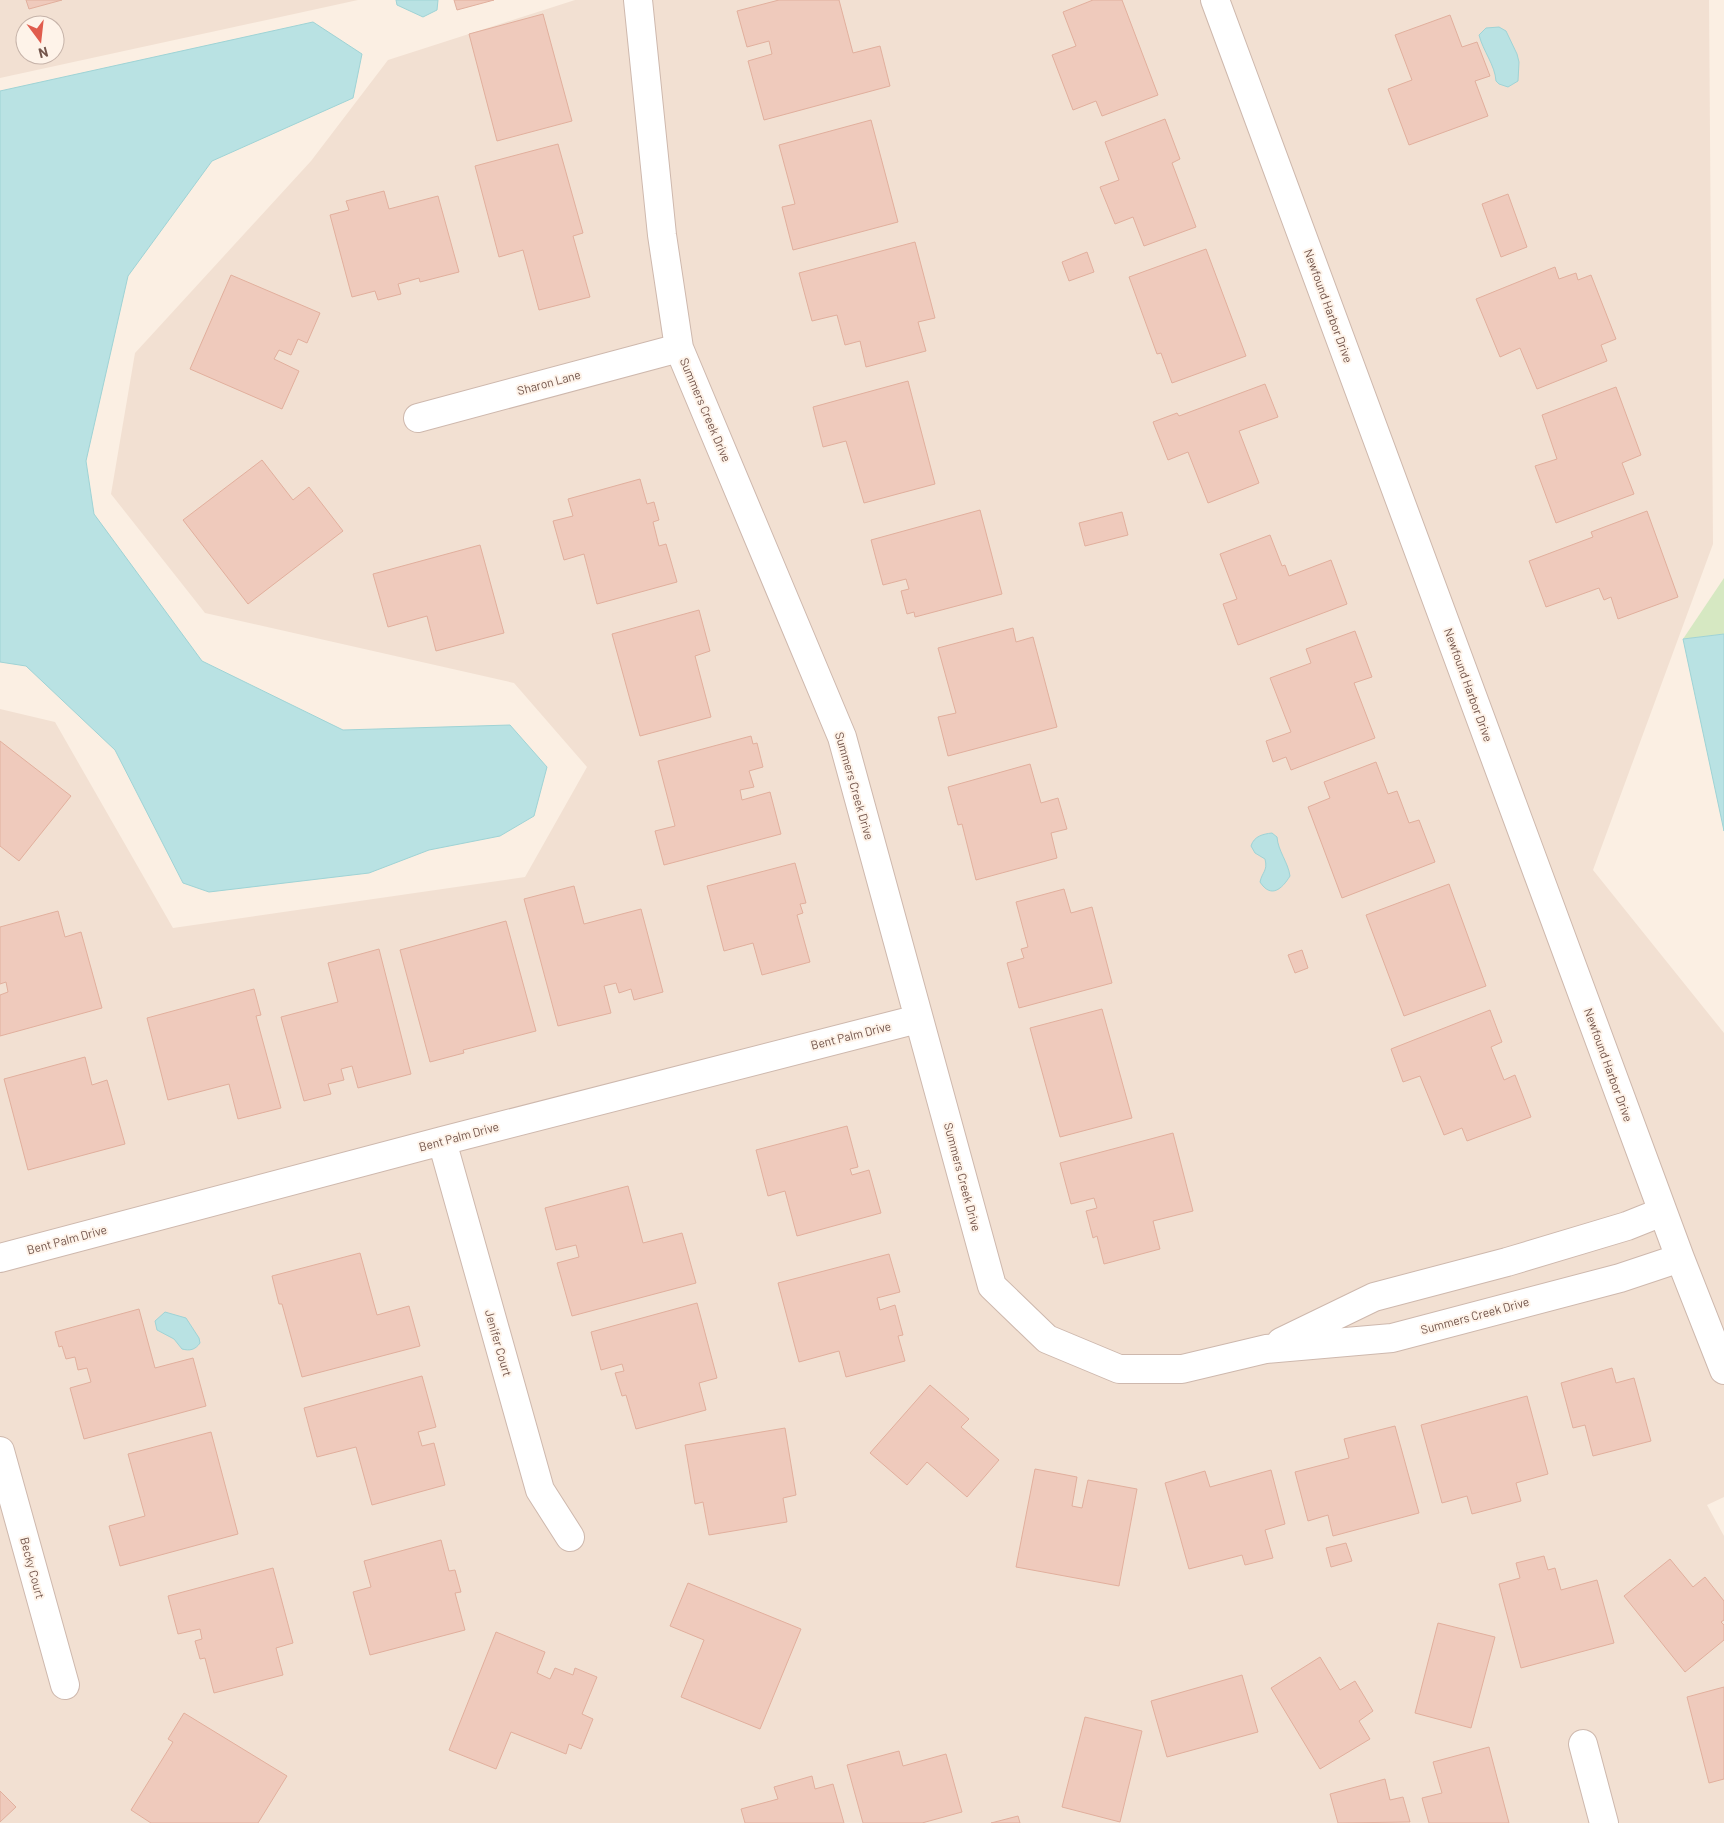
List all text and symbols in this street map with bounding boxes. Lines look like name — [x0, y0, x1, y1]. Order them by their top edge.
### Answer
north arrow — [15, 15, 65, 65]
text: N — [37, 44, 50, 62]
street label: Newfound Harbor Drive — [1302, 247, 1356, 364]
street label: Summers Creek Drive — [678, 355, 734, 464]
street label: Sharon Lane — [516, 367, 582, 397]
street label: Newfound Harbor Drive — [1442, 626, 1496, 743]
street label: Summers Creek Drive — [833, 730, 877, 841]
street label: Newfound Harbor Drive — [1582, 1006, 1636, 1123]
street label: Bent Palm Drive — [809, 1018, 892, 1052]
street label: Bent Palm Drive — [417, 1119, 500, 1153]
street label: Summers Creek Drive — [942, 1121, 984, 1232]
street label: Bent Palm Drive — [25, 1222, 108, 1256]
street label: Summers Creek Drive — [1419, 1294, 1530, 1336]
street label: Jenifer Court — [483, 1308, 515, 1378]
street label: Becky Court — [18, 1535, 48, 1600]

